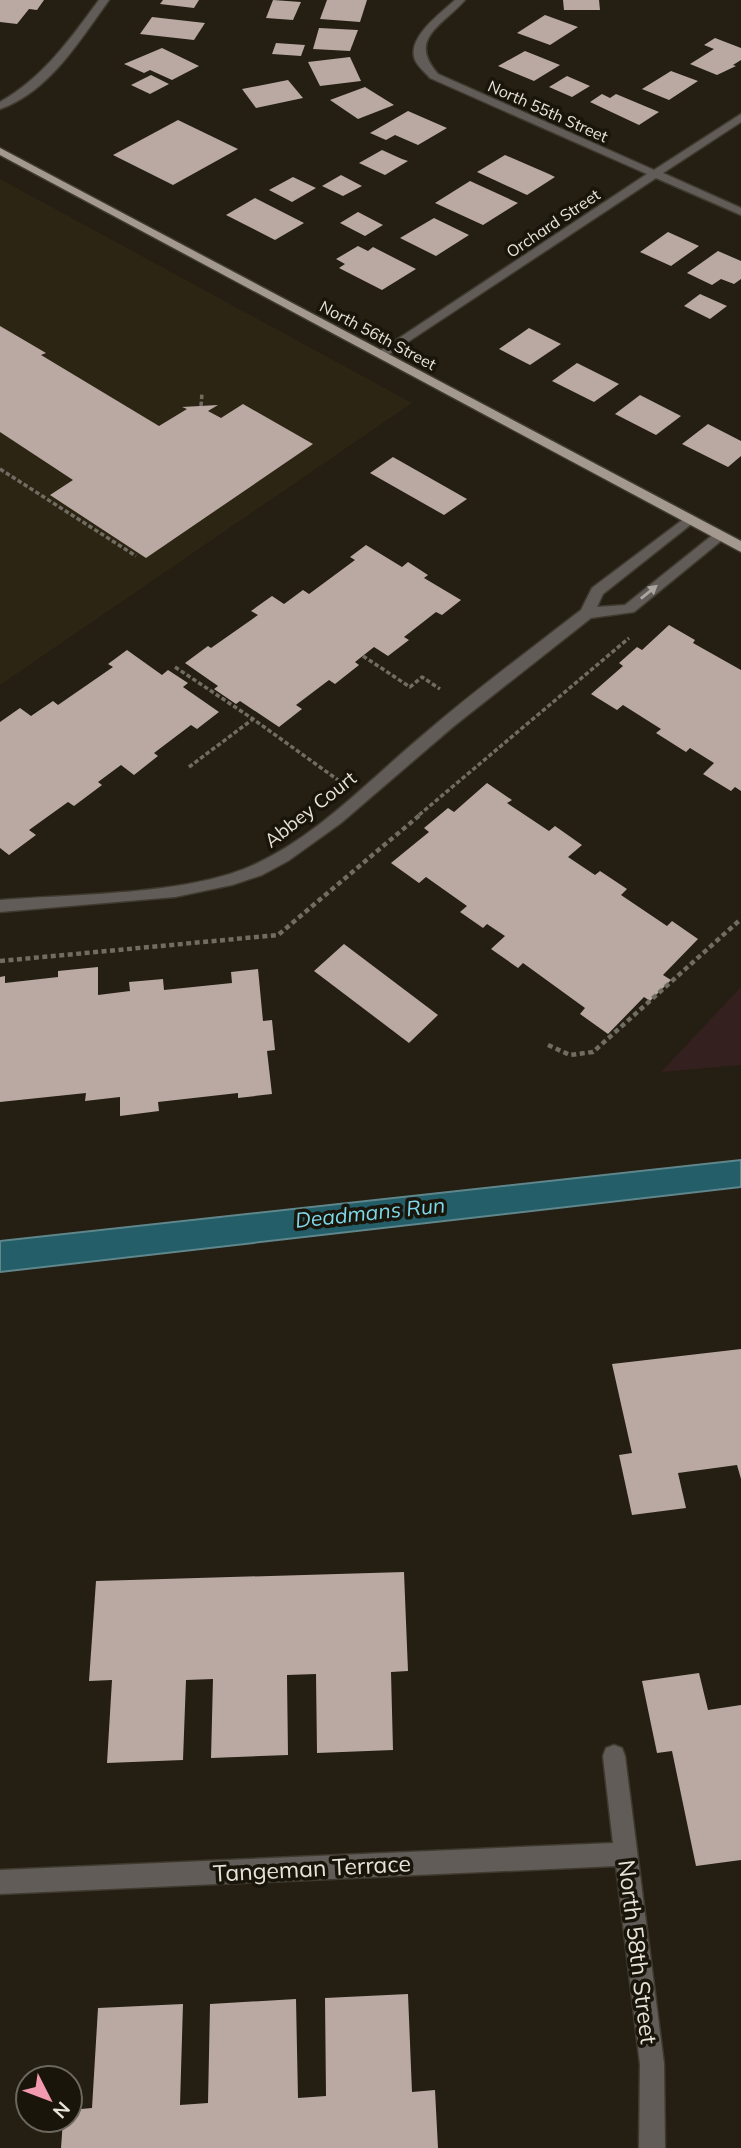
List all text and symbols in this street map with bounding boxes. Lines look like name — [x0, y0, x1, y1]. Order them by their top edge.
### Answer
street label: North 55th Street — [485, 76, 611, 147]
street label: Orchard Street — [502, 184, 604, 262]
street label: North 56th Street — [316, 296, 440, 374]
one-way arrow — [640, 585, 658, 600]
street label: Abbey Court — [259, 765, 361, 852]
water label: Deadmans Run — [294, 1191, 446, 1233]
street label: Tangeman Terrace — [212, 1848, 412, 1888]
street label: North 58th Street — [612, 1858, 664, 2046]
north arrow — [14, 2064, 84, 2134]
text: N — [48, 2097, 75, 2124]

